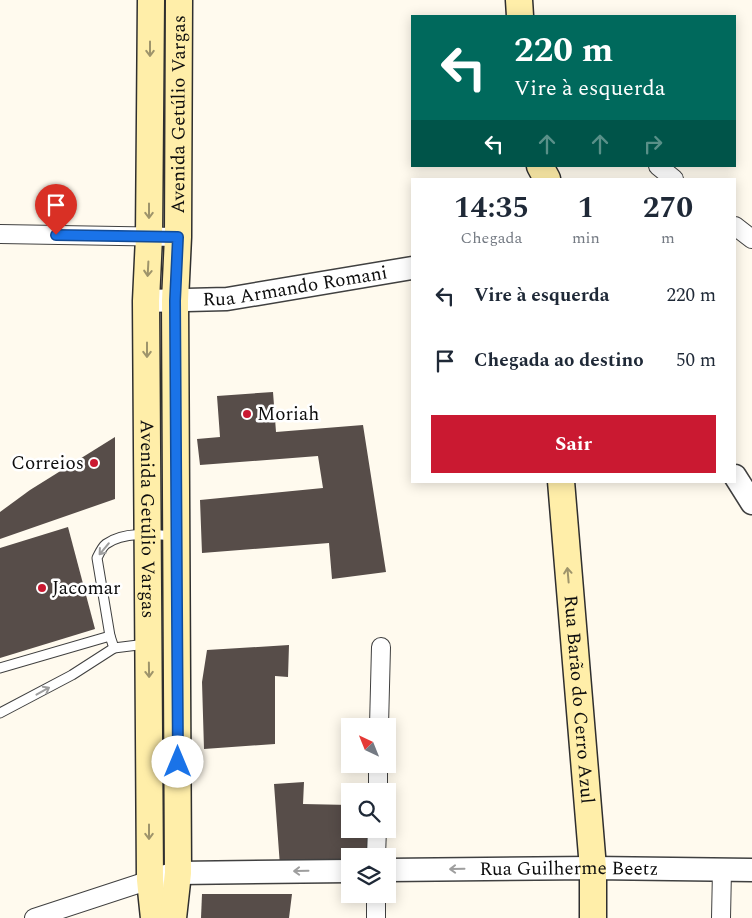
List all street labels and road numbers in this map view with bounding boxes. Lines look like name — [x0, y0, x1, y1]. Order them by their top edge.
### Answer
street label: Avenida Getúlio Vargas — [164, 15, 193, 214]
street label: Rua Armando Romani — [202, 258, 389, 314]
street label: Avenida Getúlio Vargas — [132, 419, 163, 618]
street label: Rua Barão do Cerro Azul — [556, 594, 602, 805]
street label: Rua Guilherme Beetz — [479, 853, 659, 884]

